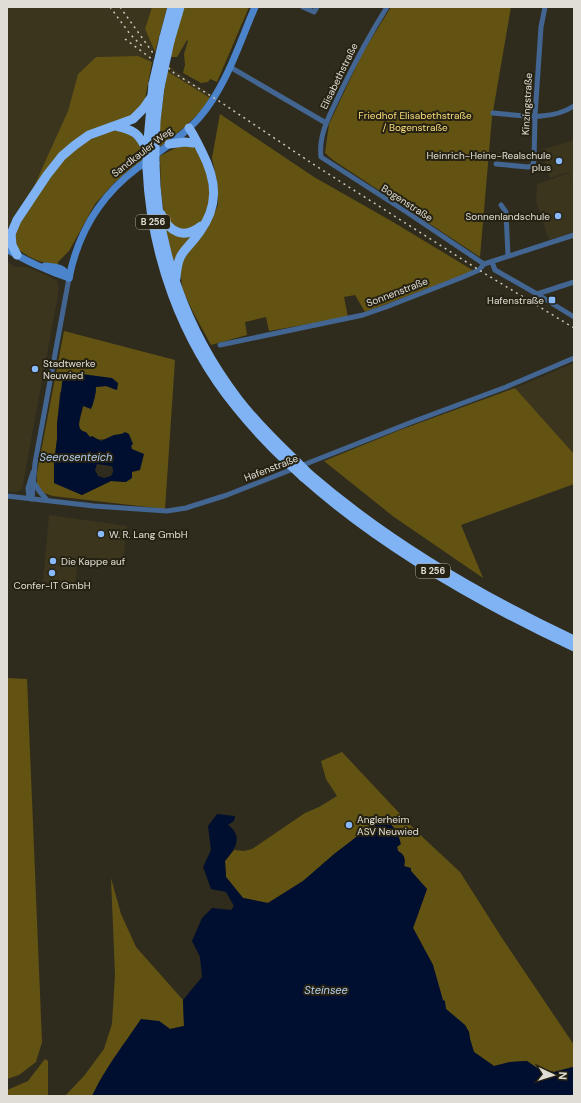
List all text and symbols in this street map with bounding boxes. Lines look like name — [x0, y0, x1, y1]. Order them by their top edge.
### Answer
street label: Elisabethstraße — [317, 40, 361, 111]
street label: Kinzingstraße — [519, 72, 535, 135]
park label: Friedhof Elisabethstraße / Bogenstraße — [358, 109, 472, 134]
street label: Sandkauler Weg — [109, 124, 176, 180]
place label: Heinrich-Heine-Realschule plus — [427, 149, 551, 174]
marker: Heinrich-Heine-Realschule plus — [554, 156, 564, 166]
street label: Bogenstraße — [379, 182, 435, 225]
place label: Sonnenlandschule — [466, 210, 550, 223]
marker: Sonnenlandschule — [553, 211, 563, 221]
road number: B 256 — [136, 215, 170, 229]
street label: Sonnenstraße — [364, 274, 430, 310]
place label: Hafenstraße — [487, 294, 544, 307]
marker: Hafenstraße — [547, 295, 557, 305]
place label: Stadtwerke Neuwied — [43, 357, 96, 382]
marker: Stadtwerke Neuwied — [30, 364, 40, 374]
water label: Seerosenteich — [40, 450, 112, 464]
street label: Hafenstraße — [242, 452, 300, 484]
place label: W. R. Lang GmbH — [109, 528, 188, 541]
marker: W. R. Lang GmbH — [96, 529, 106, 539]
place label: Die Kappe auf — [61, 555, 126, 568]
marker: Die Kappe auf — [48, 556, 58, 566]
road number: B 256 — [416, 564, 450, 578]
marker: Confer-IT GmbH — [47, 568, 57, 578]
place label: Confer-IT GmbH — [14, 579, 91, 592]
place label: Anglerheim ASV Neuwied — [357, 813, 419, 838]
marker: Anglerheim ASV Neuwied — [344, 820, 354, 830]
water label: Steinsee — [304, 983, 348, 997]
north arrow — [533, 1055, 573, 1095]
text: N — [556, 1071, 570, 1080]

